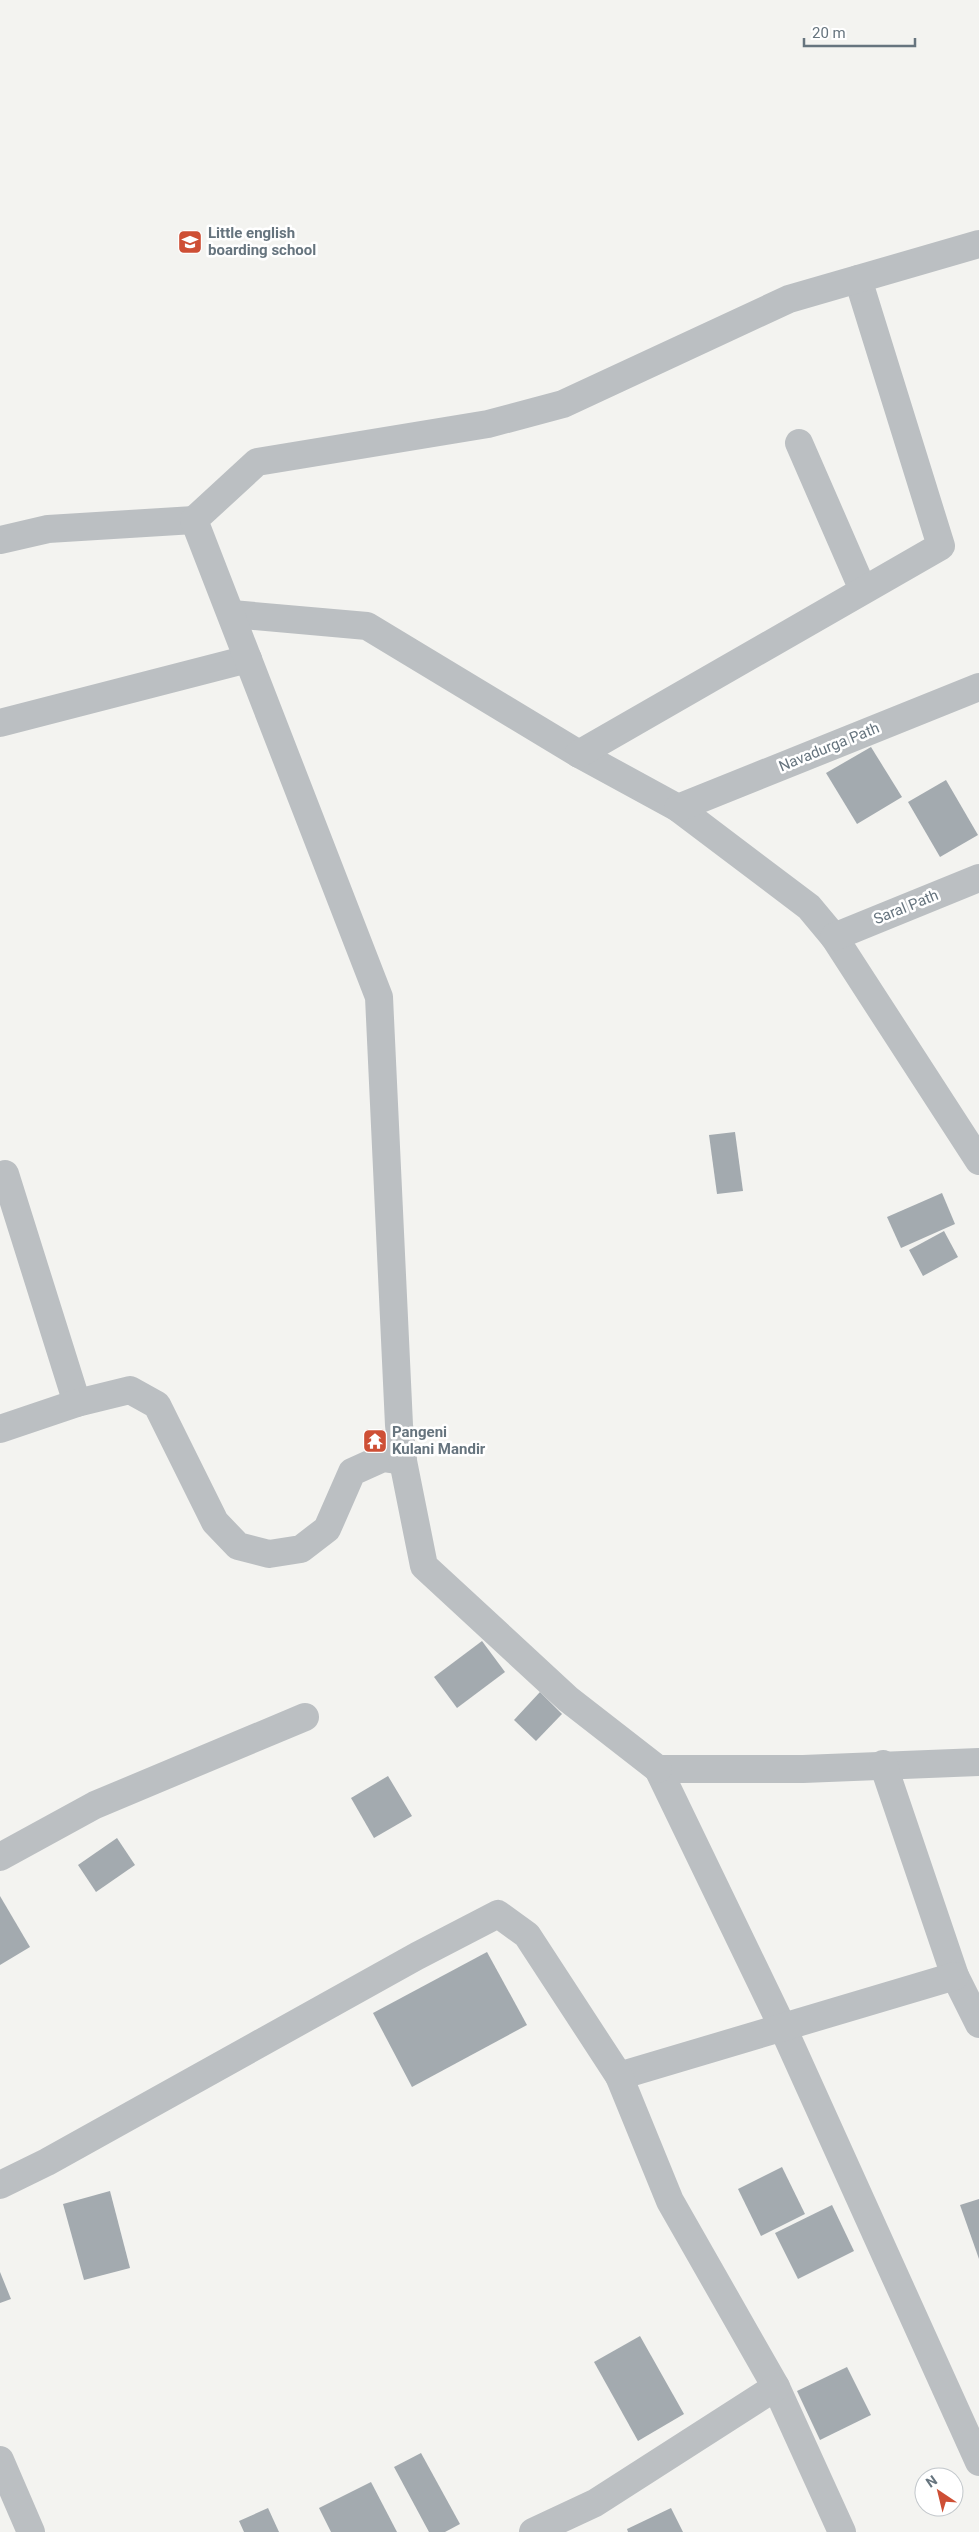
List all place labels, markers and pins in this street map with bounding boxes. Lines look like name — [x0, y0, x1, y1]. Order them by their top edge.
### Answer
place label: Little english boarding school — [208, 224, 316, 259]
school or university icon: Little english boarding school — [177, 229, 203, 255]
place label: Pangeni Kulani Mandir — [392, 1423, 486, 1458]
temple icon: Pangeni Kulani Mandir — [362, 1428, 388, 1454]

